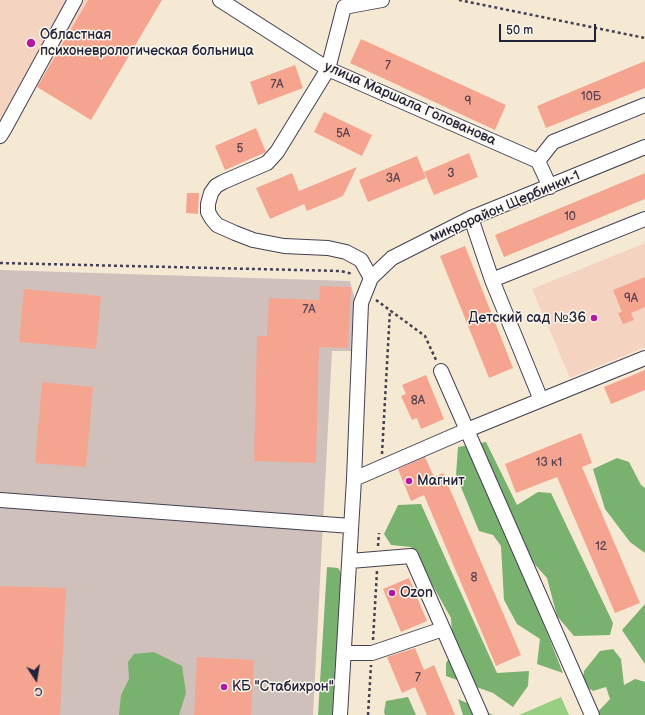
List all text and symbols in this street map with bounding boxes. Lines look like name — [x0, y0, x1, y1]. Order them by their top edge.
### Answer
scale bar — [501, 16, 598, 42]
text: 50 m — [506, 23, 533, 38]
place label: Областная психоневрологическая больница — [40, 27, 254, 60]
marker: Областная психоневрологическая больница — [25, 37, 37, 49]
street label: улица Маршала Голованова — [322, 58, 498, 150]
house number: 7 — [385, 59, 391, 73]
house number: 7А — [270, 78, 284, 92]
house number: 10Б — [581, 90, 601, 104]
house number: 9 — [465, 95, 471, 109]
house number: 5А — [336, 127, 350, 141]
house number: 5 — [237, 142, 243, 156]
house number: 3 — [447, 167, 455, 181]
street label: микрорайон Щербинки-1 — [427, 168, 583, 246]
house number: 3А — [386, 172, 400, 186]
house number: 10 — [564, 210, 576, 224]
house number: 9А — [624, 292, 638, 306]
house number: 7А — [302, 303, 316, 317]
place label: Детский сад №36 — [469, 310, 586, 326]
marker: Детский сад №36 — [589, 313, 599, 323]
house number: 8А — [411, 394, 425, 408]
house number: 13 к1 — [536, 456, 562, 470]
place label: Магнит — [417, 473, 465, 489]
marker: Магнит — [404, 476, 414, 486]
house number: 12 — [595, 540, 607, 554]
house number: 8 — [471, 571, 477, 585]
place label: Ozon — [400, 585, 433, 601]
marker: Ozon — [387, 588, 397, 598]
north arrow — [16, 659, 56, 699]
house number: 7 — [415, 671, 421, 685]
place label: КБ "Стабихрон" — [232, 679, 334, 695]
marker: КБ "Стабихрон" — [219, 682, 229, 692]
text: С — [34, 684, 44, 698]

